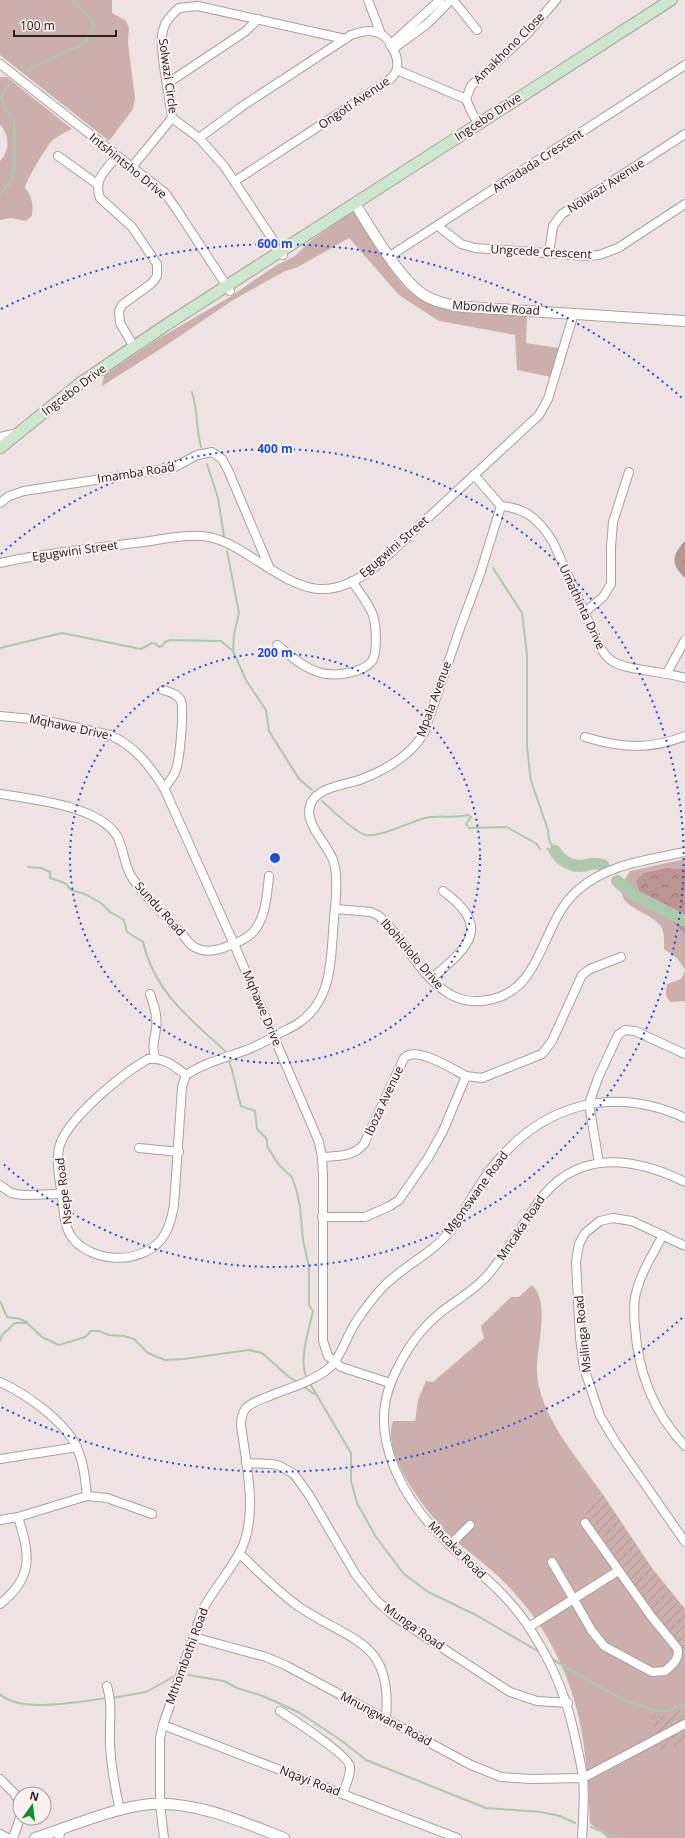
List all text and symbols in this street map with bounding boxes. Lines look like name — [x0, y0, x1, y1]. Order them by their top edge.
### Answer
street label: Amakhono Close — [469, 8, 548, 87]
scale bar — [14, 12, 116, 38]
text: 100 m — [20, 17, 55, 34]
street label: Solwazi Circle — [155, 37, 182, 115]
street label: Ongoti Avenue — [315, 72, 393, 133]
street label: Ingcebo Drive — [451, 88, 525, 145]
street label: Amadada Crescent — [489, 125, 587, 196]
street label: Intshintsho Drive — [86, 129, 171, 202]
street label: Nolwazi Avenue — [564, 154, 648, 217]
text: 600 m — [257, 235, 293, 252]
street label: Ungcede Crescent — [490, 240, 592, 263]
street label: Mbondwe Road — [452, 296, 540, 319]
street label: Ingcebo Drive — [38, 360, 110, 419]
text: 400 m — [257, 440, 293, 457]
street label: Imamba Road — [96, 458, 176, 487]
street label: Egugwini Street — [355, 512, 432, 581]
street label: Egugwini Street — [31, 536, 119, 565]
street label: Umathinta Drive — [555, 562, 610, 652]
text: 200 m — [257, 644, 293, 661]
street label: Mpala Avenue — [412, 658, 455, 739]
street label: Mqhawe Drive — [28, 710, 111, 743]
centre of rings — [268, 851, 282, 865]
street label: Sundu Road — [131, 878, 189, 940]
street label: Ibohlololo Drive — [377, 915, 448, 993]
street label: Mqhawe Drive — [239, 967, 286, 1048]
street label: Iboza Avenue — [360, 1063, 407, 1138]
street label: Mgonswane Road — [439, 1147, 512, 1238]
street label: Nsepe Road — [51, 1157, 76, 1226]
street label: Mncaka Road — [492, 1192, 549, 1264]
street label: Msilinga Road — [570, 1294, 595, 1374]
street label: Mncaka Road — [425, 1517, 490, 1582]
street label: Munga Road — [381, 1599, 448, 1654]
street label: Mthombothi Road — [161, 1605, 212, 1707]
street label: Mnungwane Road — [338, 1687, 435, 1750]
street label: Nqayi Road — [277, 1761, 343, 1800]
north arrow — [12, 1786, 52, 1826]
text: N — [28, 1787, 41, 1804]

